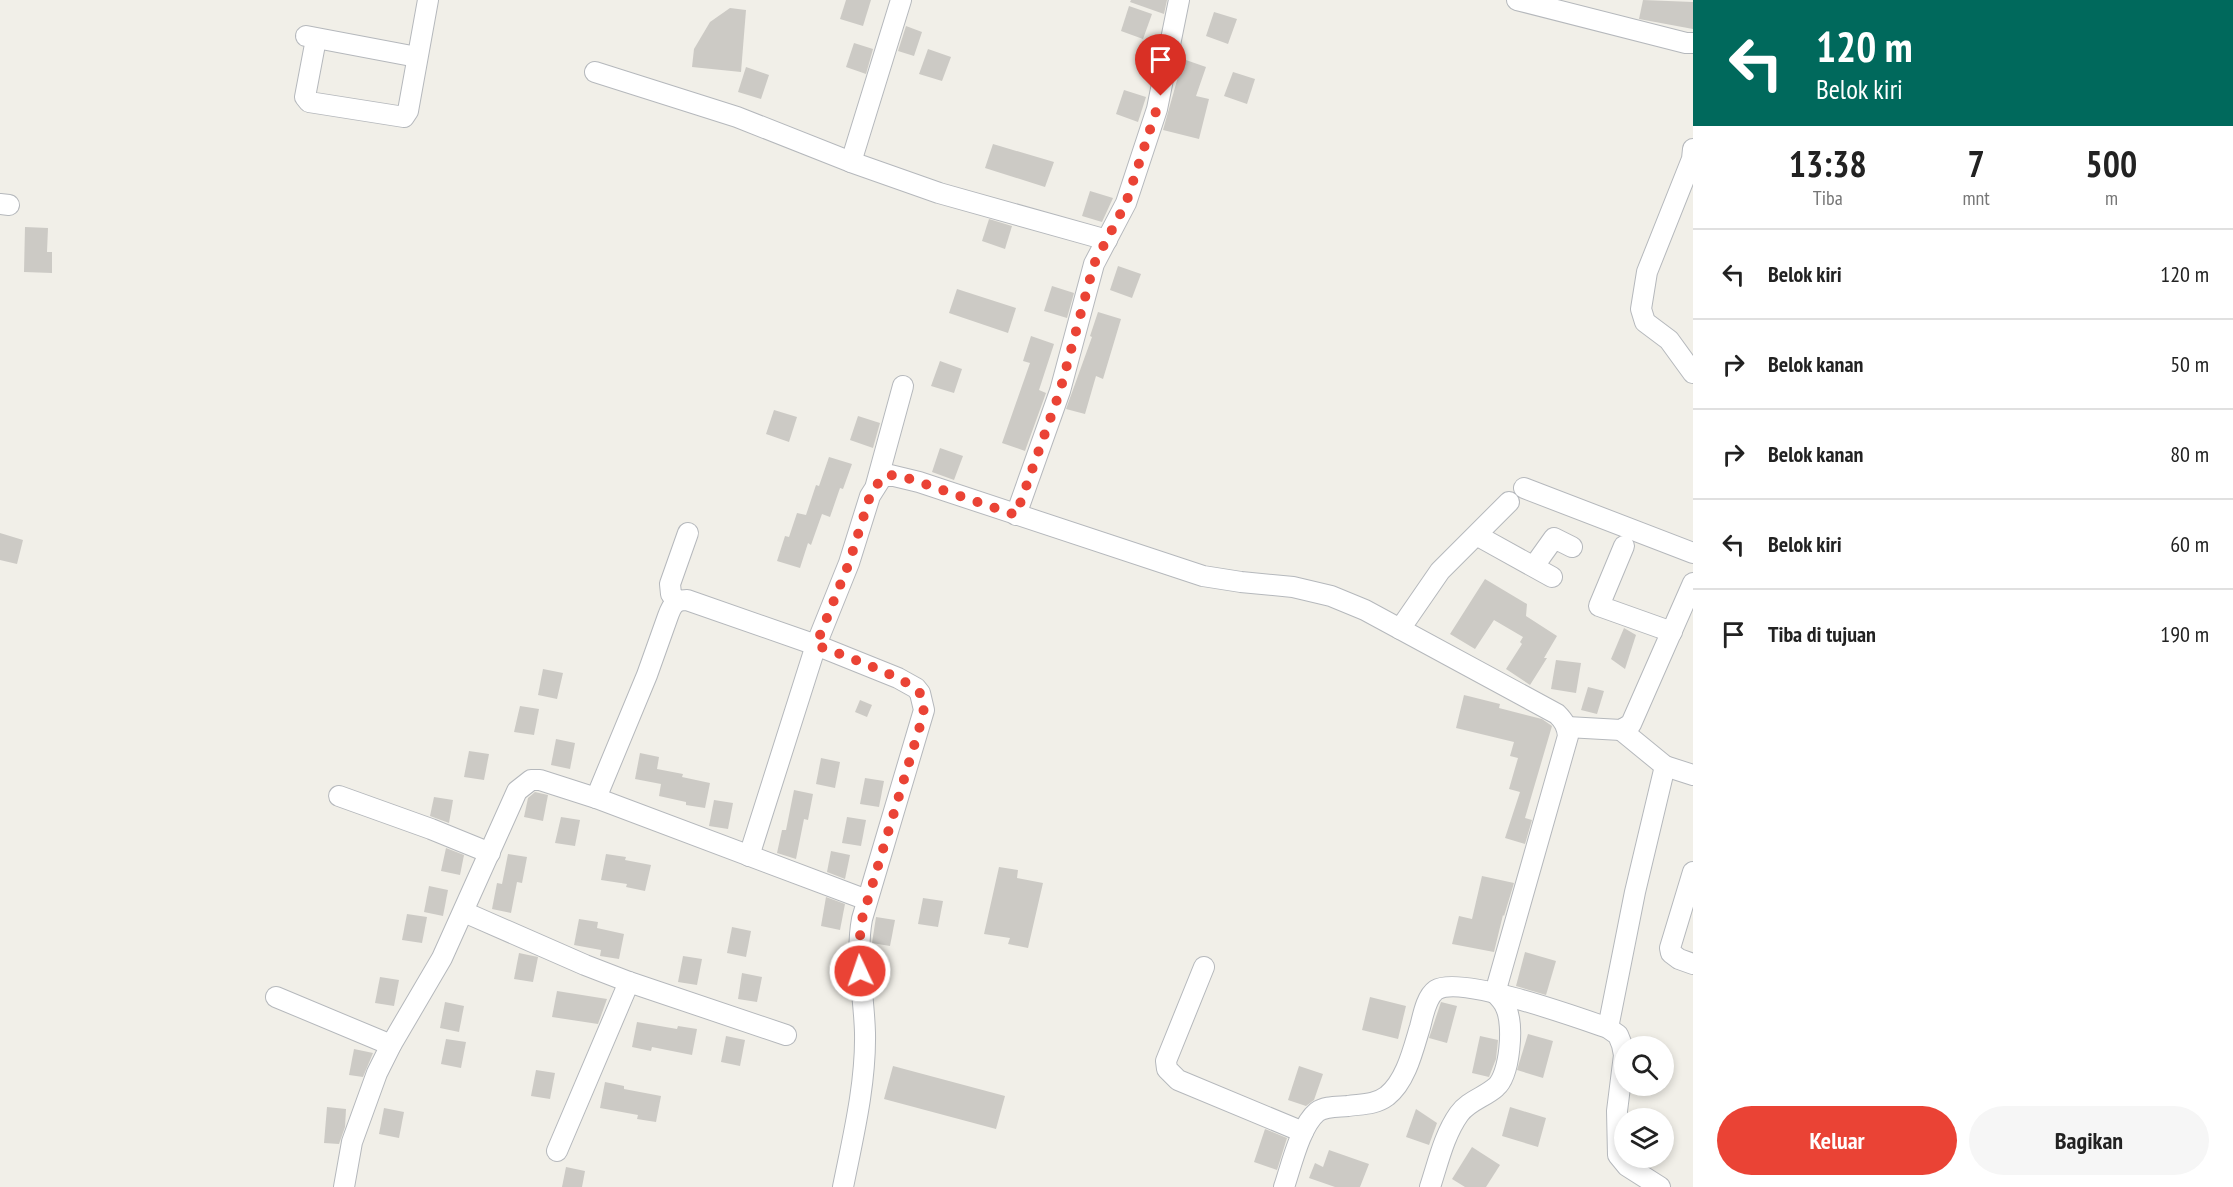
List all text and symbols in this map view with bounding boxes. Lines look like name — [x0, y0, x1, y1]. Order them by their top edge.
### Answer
text: 120 m — [1816, 19, 1913, 74]
icon: left — [1717, 24, 1795, 102]
pin — [1135, 34, 1186, 96]
icon: arrive — [1144, 43, 1177, 76]
text: Belok kiri — [1816, 72, 1903, 106]
text: 13:38 — [1789, 140, 1867, 187]
text: 7 — [1968, 140, 1985, 187]
text: 500 — [2086, 140, 2137, 187]
text: Tiba — [1813, 185, 1843, 211]
text: mnt — [1962, 185, 1990, 211]
text: m — [2105, 185, 2118, 211]
icon: left — [1717, 258, 1750, 291]
text: Belok kiri — [1768, 260, 1842, 288]
text: 120 m — [2160, 260, 2209, 288]
icon: right — [1717, 348, 1750, 381]
text: Belok kanan — [1768, 350, 1863, 378]
text: 50 m — [2170, 350, 2209, 378]
icon: right — [1717, 438, 1750, 471]
text: Belok kanan — [1768, 440, 1863, 468]
text: 80 m — [2170, 440, 2209, 468]
icon: left — [1717, 528, 1750, 561]
text: Belok kiri — [1768, 530, 1842, 558]
text: 60 m — [2170, 530, 2209, 558]
icon: arrive — [1717, 618, 1750, 651]
text: Tiba di tujuan — [1768, 620, 1876, 648]
text: 190 m — [2160, 620, 2209, 648]
position arrow — [828, 939, 892, 1003]
map controls — [1614, 1036, 1674, 1168]
button: search — [1614, 1036, 1674, 1096]
button: Keluar — [1717, 1106, 1957, 1175]
button: Bagikan — [1969, 1106, 2209, 1175]
button: layers — [1614, 1108, 1674, 1168]

